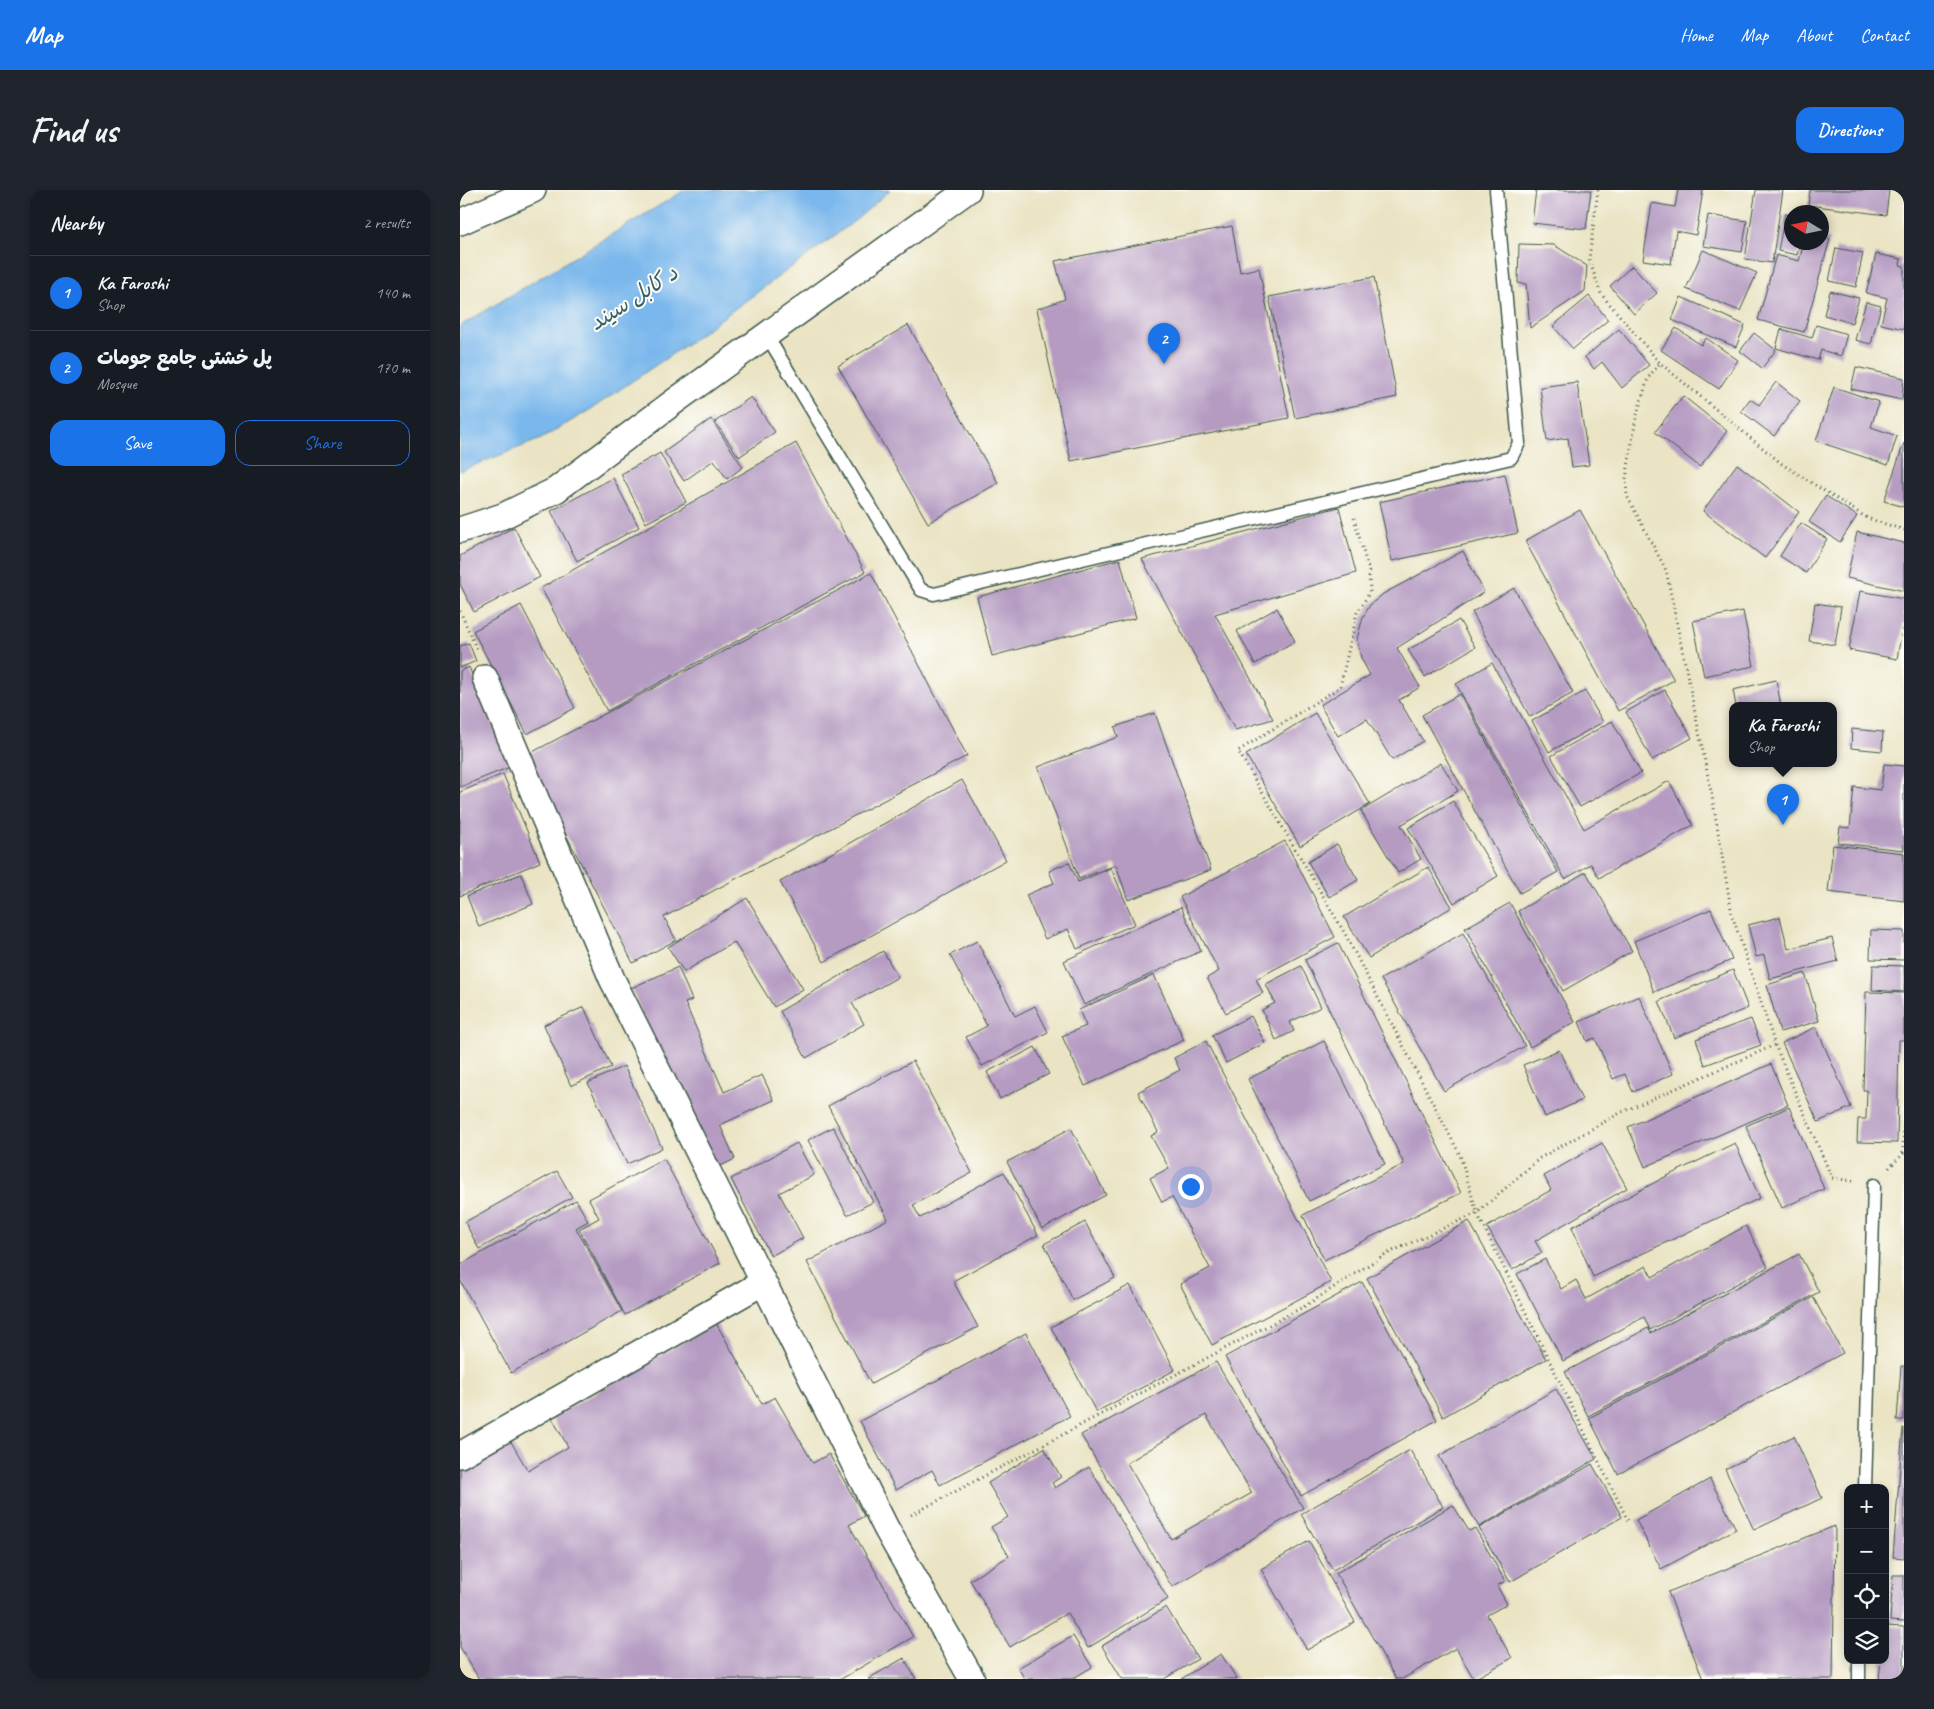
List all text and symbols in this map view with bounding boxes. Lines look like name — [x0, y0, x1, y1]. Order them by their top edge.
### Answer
text: Map — [25, 20, 62, 50]
text: Home — [1680, 24, 1713, 46]
text: Map — [1741, 24, 1768, 46]
text: About — [1796, 24, 1832, 46]
text: Contact — [1860, 24, 1909, 46]
button: Directions — [1796, 107, 1904, 153]
text: Find us — [30, 108, 117, 153]
north arrow — [1784, 205, 1829, 250]
text: Nearby — [50, 210, 103, 236]
text: 2 results — [363, 213, 410, 233]
water label: د کابل سيند — [584, 259, 684, 337]
text: Ka Faroshi — [97, 271, 168, 295]
text: 1 — [62, 283, 70, 303]
text: 140 m — [376, 283, 410, 303]
text: Shop — [97, 295, 124, 315]
pin: 2 — [1148, 323, 1180, 364]
text: پل خشتی جامع جومات — [97, 346, 272, 370]
text: 2 — [62, 358, 70, 378]
text: 170 m — [376, 358, 410, 378]
text: Mosque — [97, 374, 137, 394]
button: Save — [50, 420, 225, 466]
button: Share — [235, 420, 410, 466]
popup — [1729, 702, 1837, 767]
text: Ka Faroshi — [1747, 713, 1819, 737]
text: Shop — [1747, 737, 1775, 757]
pin: 1 — [1767, 784, 1799, 825]
your location — [1178, 1174, 1204, 1200]
map controls — [1844, 1484, 1889, 1664]
button: + — [1844, 1484, 1889, 1529]
button: − — [1844, 1529, 1889, 1574]
button: locate — [1844, 1574, 1889, 1619]
button: layers — [1844, 1619, 1889, 1664]

